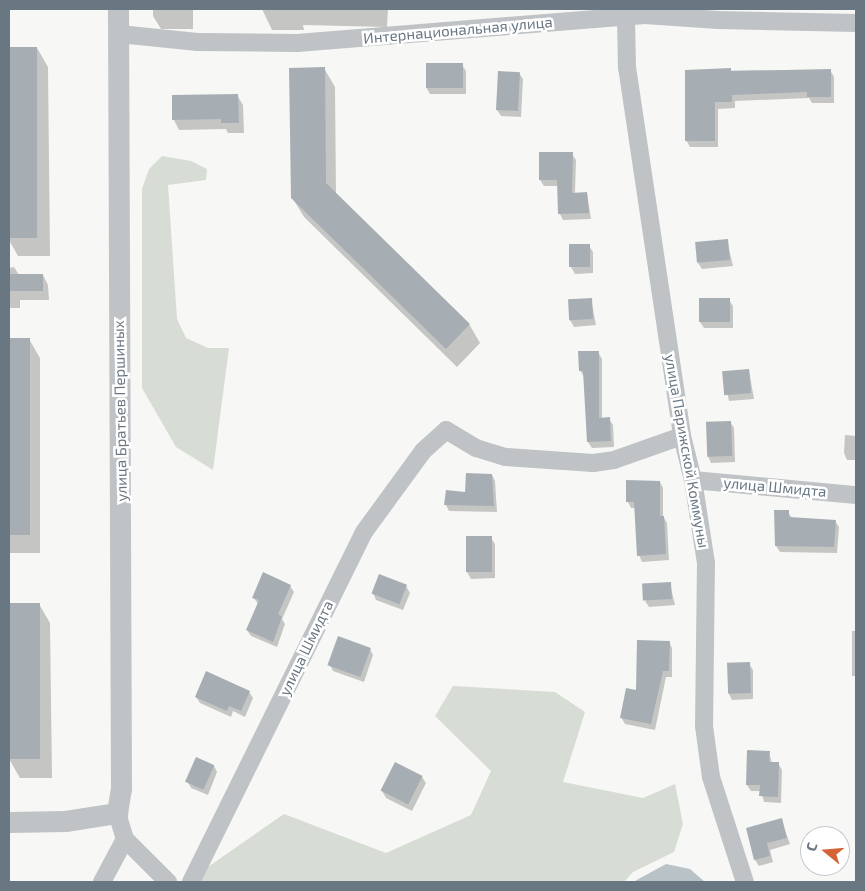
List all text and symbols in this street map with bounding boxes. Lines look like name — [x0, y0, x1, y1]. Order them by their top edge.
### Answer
street label: Интернациональная улица — [363, 13, 553, 47]
street label: улица Братьев Першиных — [109, 320, 131, 502]
street label: улица Парижской Коммуны — [661, 353, 713, 549]
street label: улица Шмидта — [723, 474, 827, 500]
street label: улица Шмидта — [275, 598, 337, 698]
north arrow — [800, 826, 850, 876]
text: С — [802, 840, 820, 853]

